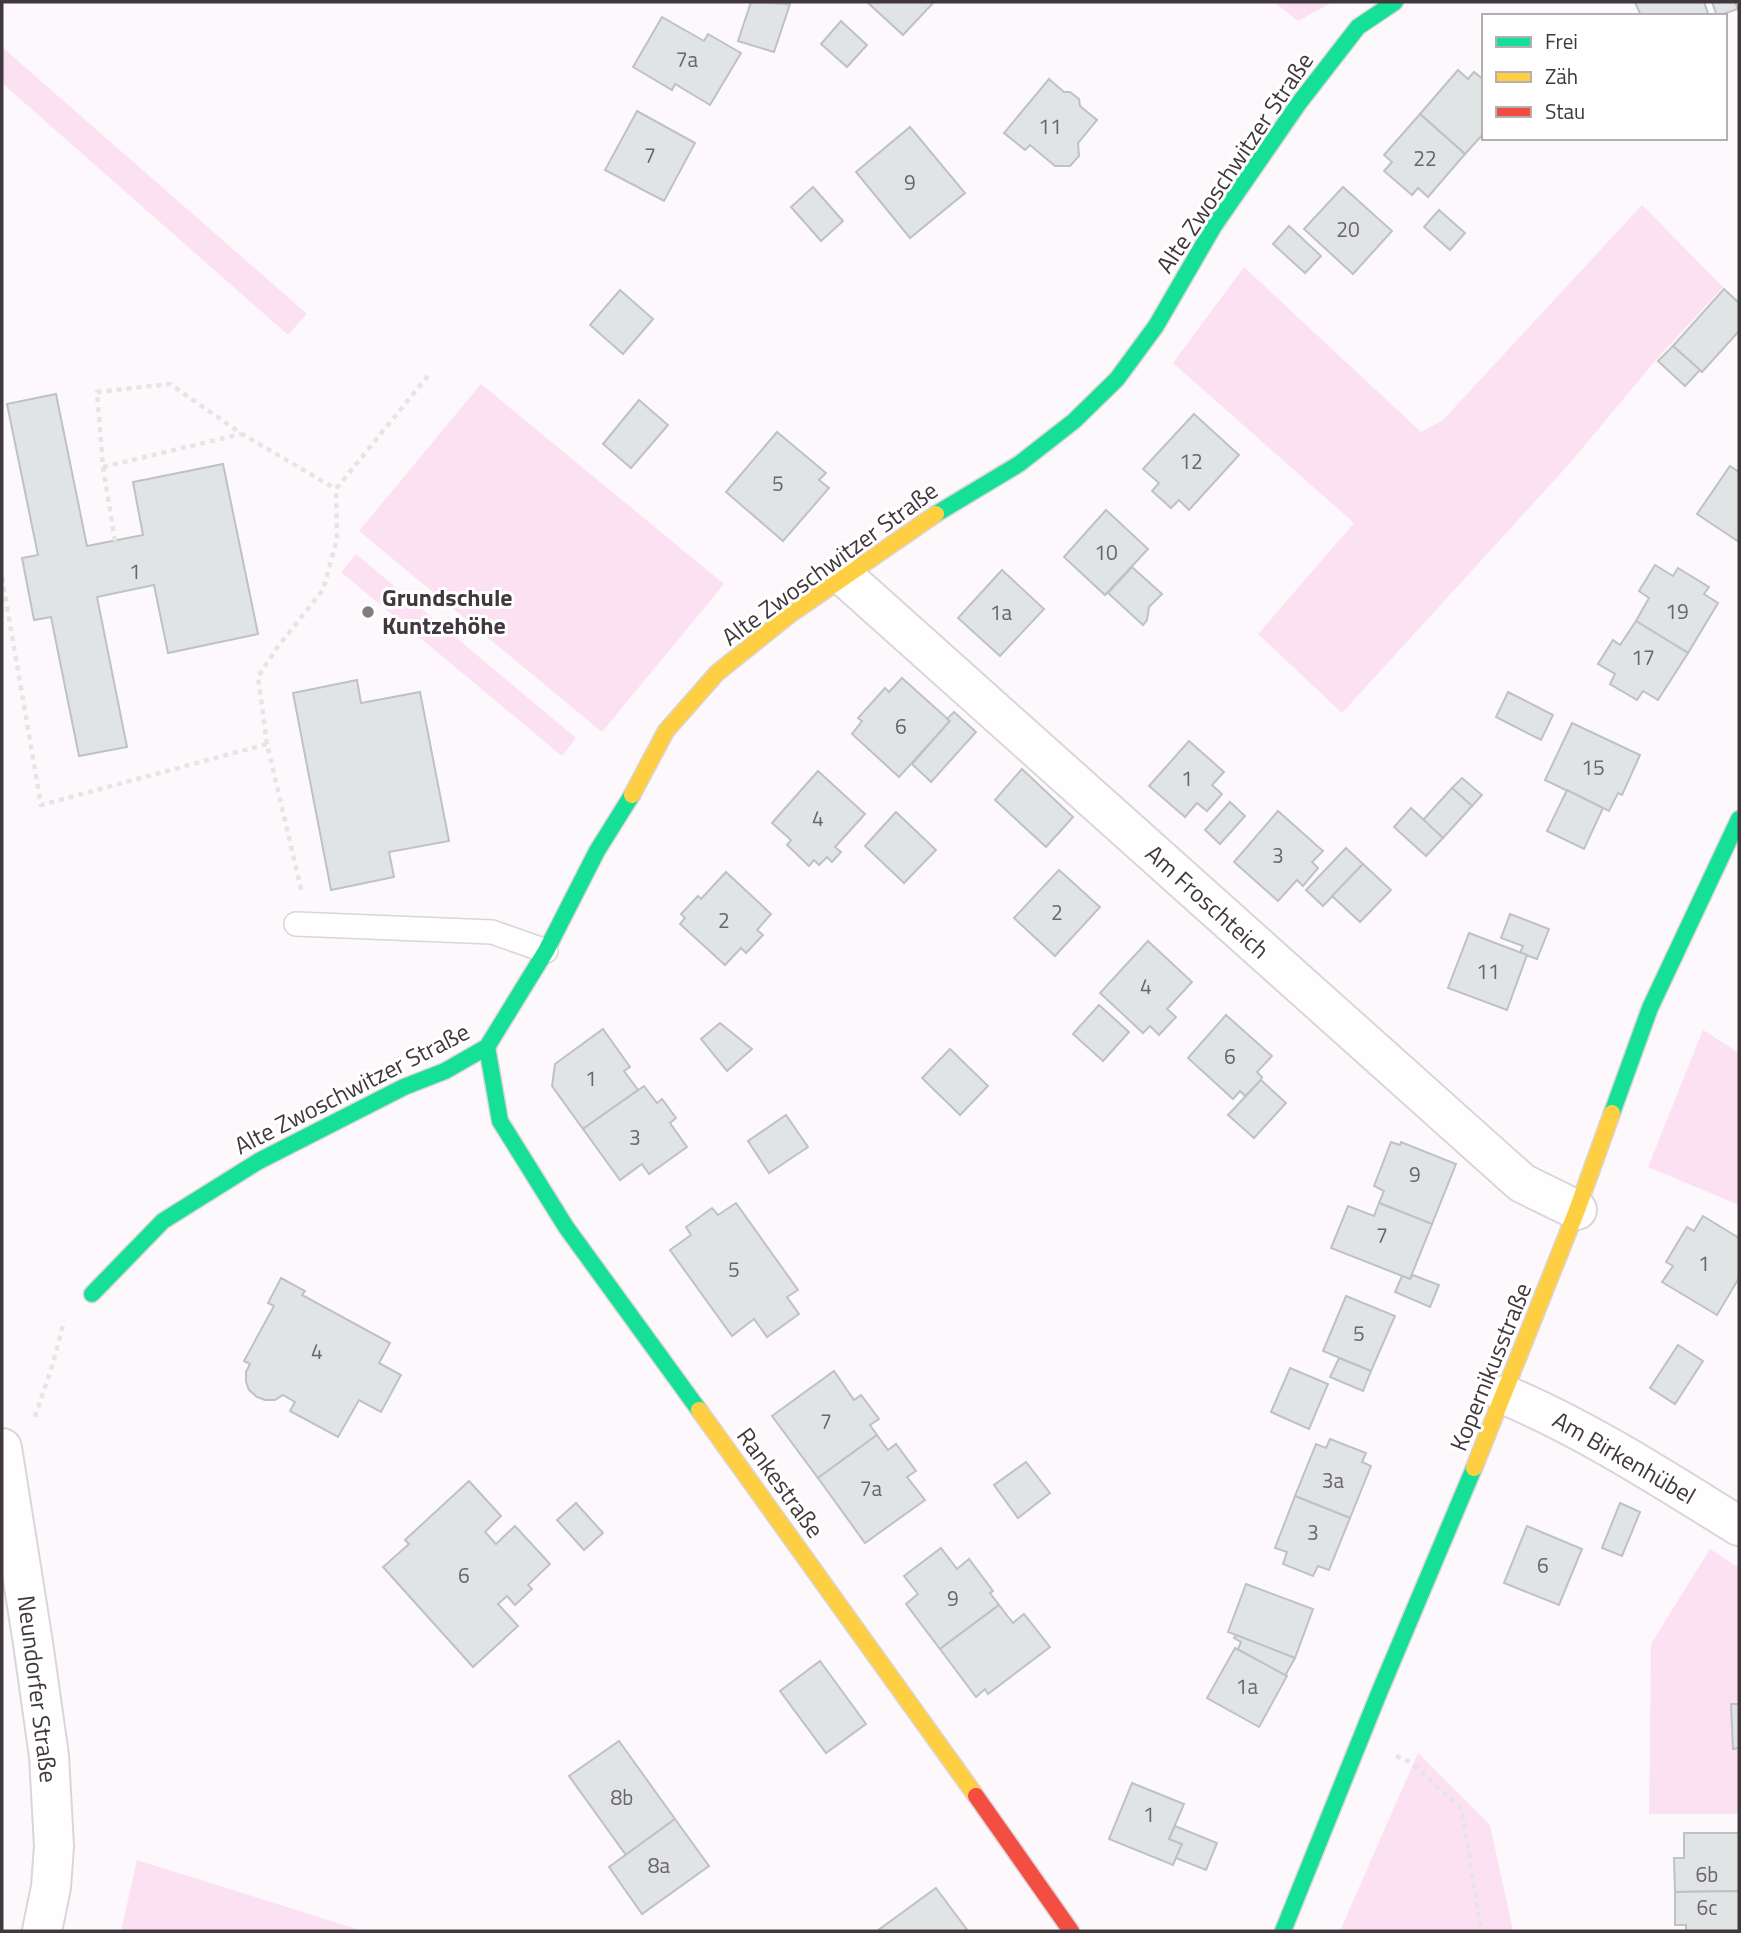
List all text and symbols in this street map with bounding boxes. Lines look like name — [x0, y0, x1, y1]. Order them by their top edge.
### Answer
legend — [1482, 14, 1727, 140]
text: Frei — [1545, 25, 1578, 57]
house number: 7a — [676, 43, 699, 75]
street label: Alte Zwoschwitzer Straße — [1147, 45, 1322, 280]
text: Zäh — [1545, 60, 1578, 92]
text: Stau — [1545, 95, 1585, 127]
house number: 11 — [1038, 110, 1062, 142]
house number: 7 — [644, 139, 656, 171]
house number: 22 — [1413, 142, 1437, 174]
house number: 9 — [904, 166, 916, 198]
house number: 20 — [1336, 213, 1360, 245]
house number: 12 — [1179, 445, 1203, 477]
house number: 5 — [772, 467, 784, 499]
street label: Alte Zwoschwitzer Straße — [714, 472, 945, 654]
house number: 10 — [1094, 536, 1118, 568]
house number: 1 — [129, 555, 141, 587]
place label: Grundschule Kuntzehöhe — [382, 579, 513, 643]
house number: 19 — [1665, 595, 1689, 627]
house number: 1a — [990, 596, 1013, 628]
marker: Grundschule Kuntzehöhe — [360, 604, 376, 620]
house number: 17 — [1631, 641, 1655, 673]
house number: 6 — [895, 710, 907, 742]
house number: 15 — [1581, 751, 1605, 783]
house number: 1 — [1181, 762, 1193, 794]
house number: 4 — [812, 802, 824, 834]
street label: Am Froschteich — [1138, 836, 1278, 967]
house number: 3 — [1272, 839, 1284, 871]
house number: 2 — [1051, 896, 1063, 928]
house number: 2 — [718, 904, 730, 936]
house number: 11 — [1476, 955, 1500, 987]
house number: 4 — [1140, 970, 1152, 1002]
street label: Alte Zwoschwitzer Straße — [228, 1013, 475, 1163]
house number: 6 — [1224, 1040, 1236, 1072]
house number: 1 — [585, 1062, 597, 1094]
house number: 3 — [629, 1121, 641, 1153]
house number: 9 — [1409, 1158, 1421, 1190]
house number: 7 — [1376, 1219, 1388, 1251]
house number: 1 — [1698, 1247, 1710, 1279]
house number: 5 — [728, 1253, 740, 1285]
street label: Kopernikusstraße — [1440, 1277, 1540, 1456]
house number: 5 — [1353, 1317, 1365, 1349]
house number: 4 — [311, 1335, 323, 1367]
street label: Am Birkenhübel — [1546, 1402, 1703, 1513]
house number: 7 — [820, 1405, 832, 1437]
street label: Rankestraße — [728, 1420, 833, 1545]
house number: 3a — [1322, 1464, 1345, 1496]
house number: 7a — [860, 1472, 883, 1504]
house number: 3 — [1307, 1516, 1319, 1548]
house number: 6 — [1537, 1549, 1549, 1581]
house number: 6 — [458, 1559, 470, 1591]
house number: 9 — [947, 1582, 959, 1614]
street label: Neundorfer Straße — [9, 1593, 67, 1785]
house number: 1a — [1236, 1670, 1259, 1702]
house number: 8b — [611, 1781, 633, 1813]
house number: 1 — [1143, 1798, 1155, 1830]
house number: 8a — [648, 1849, 671, 1881]
house number: 6b — [1696, 1858, 1718, 1890]
house number: 6c — [1697, 1891, 1717, 1923]

